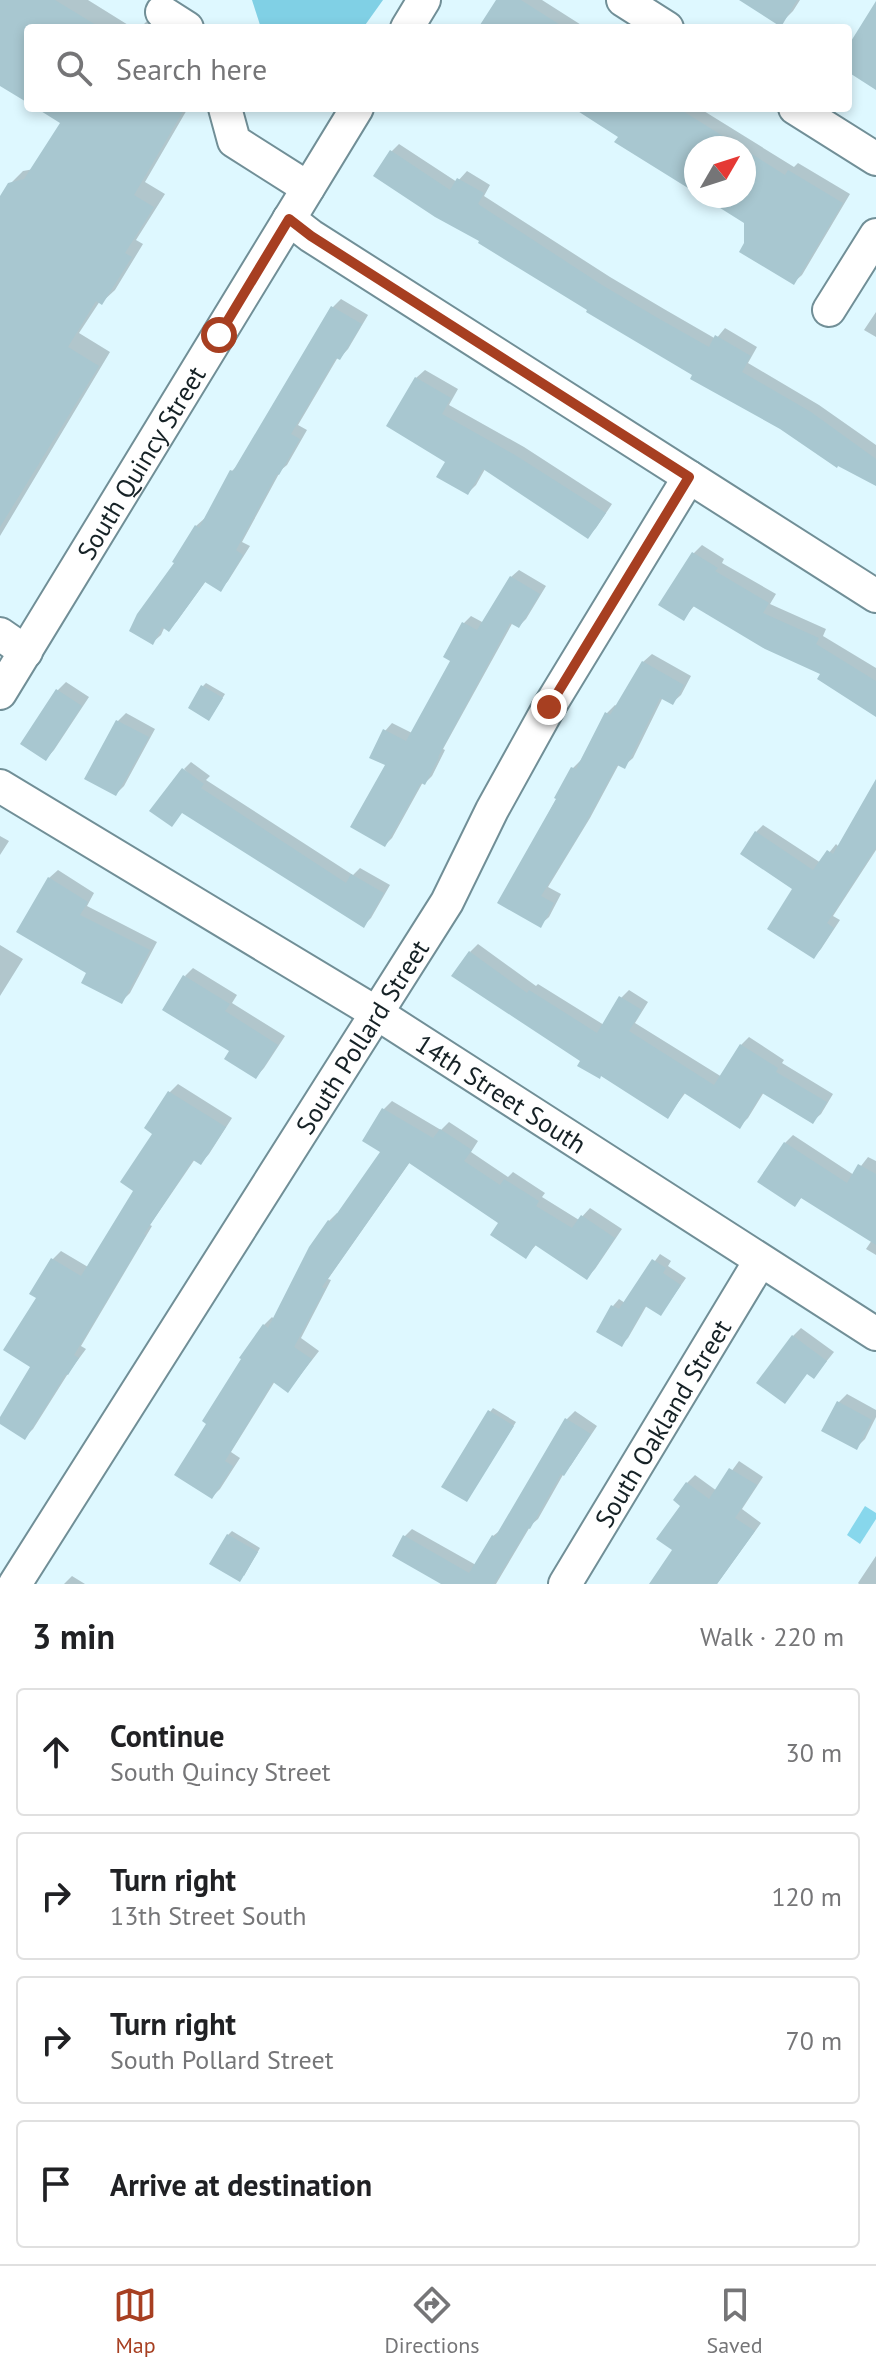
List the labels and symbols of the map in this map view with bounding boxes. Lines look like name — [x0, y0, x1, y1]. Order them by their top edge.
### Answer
north arrow — [684, 136, 756, 208]
route start — [201, 317, 237, 353]
street label: South Quincy Street — [69, 360, 212, 565]
route end — [531, 689, 567, 725]
street label: South Pollard Street — [288, 933, 436, 1140]
street label: 14th Street South — [410, 1026, 593, 1160]
street label: South Oakland Street — [587, 1313, 738, 1533]

